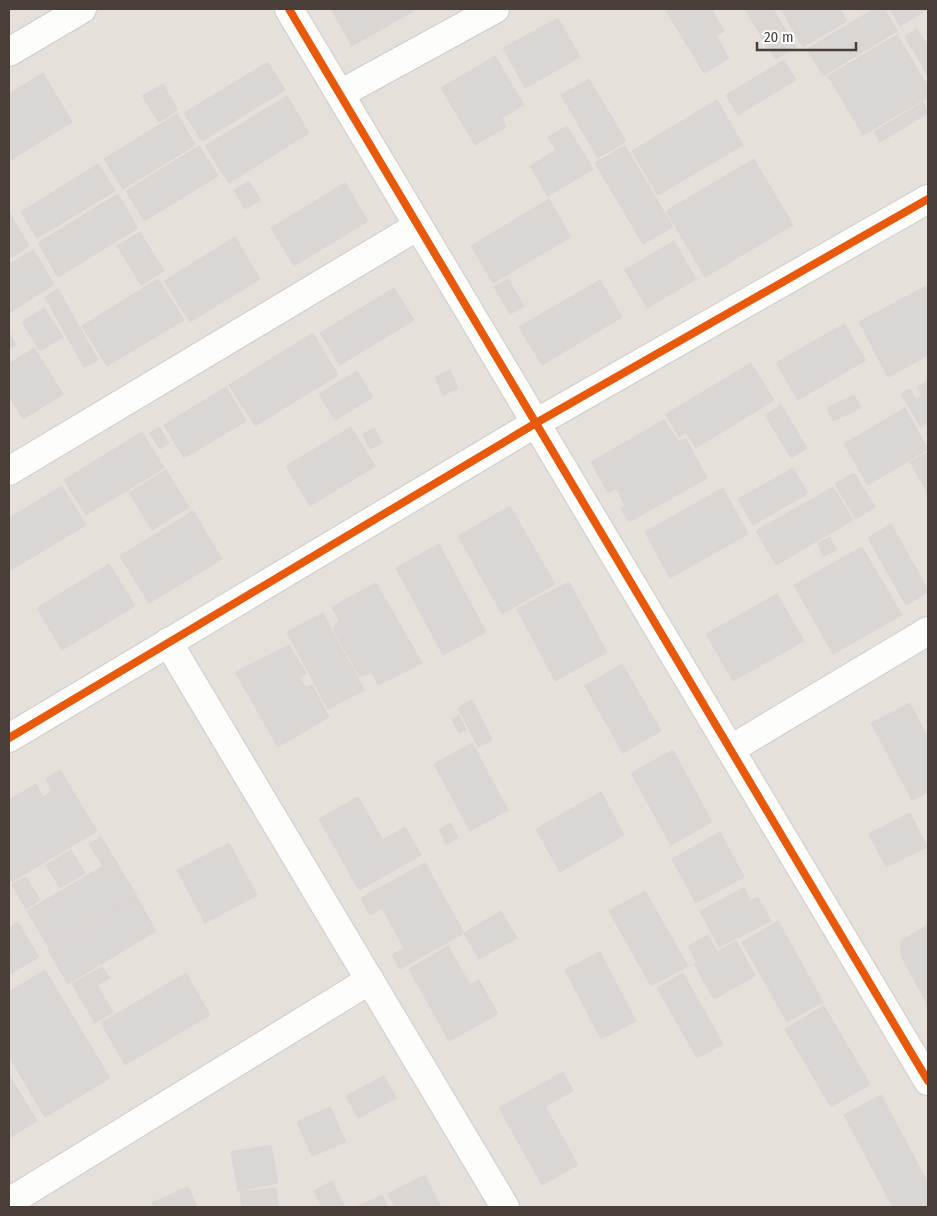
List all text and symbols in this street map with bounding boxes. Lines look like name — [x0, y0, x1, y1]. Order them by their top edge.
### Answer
scale bar — [757, 20, 856, 52]
text: 20 m — [764, 28, 794, 46]

